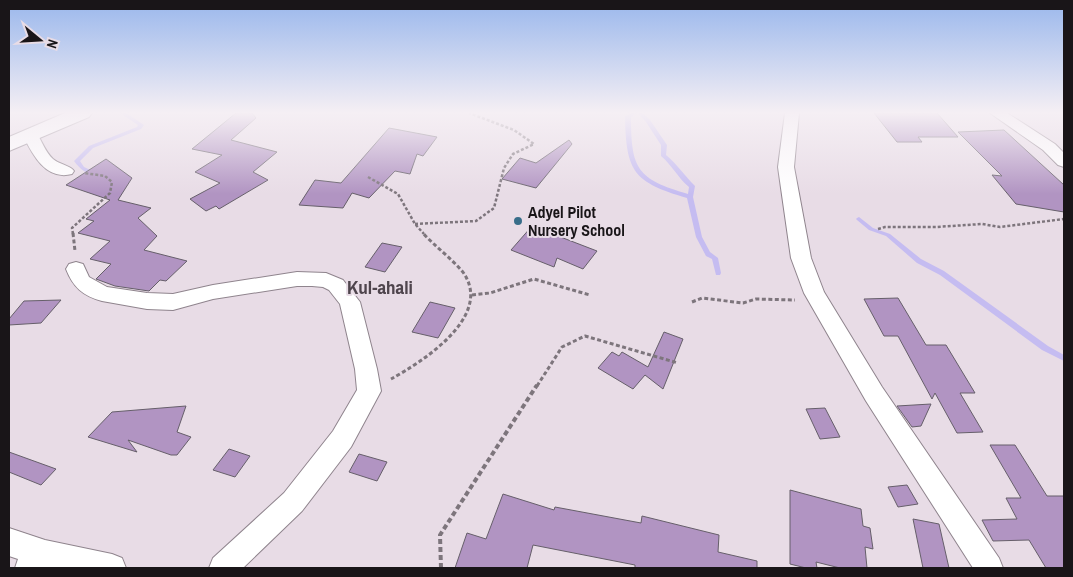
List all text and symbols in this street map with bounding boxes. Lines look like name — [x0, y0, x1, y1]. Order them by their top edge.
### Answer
north arrow — [15, 15, 65, 65]
text: N — [43, 37, 62, 51]
place label: Adyel Pilot Nursery School — [528, 201, 625, 241]
marker: Adyel Pilot Nursery School — [512, 215, 524, 227]
district label: Kul-ahali — [347, 274, 413, 300]

